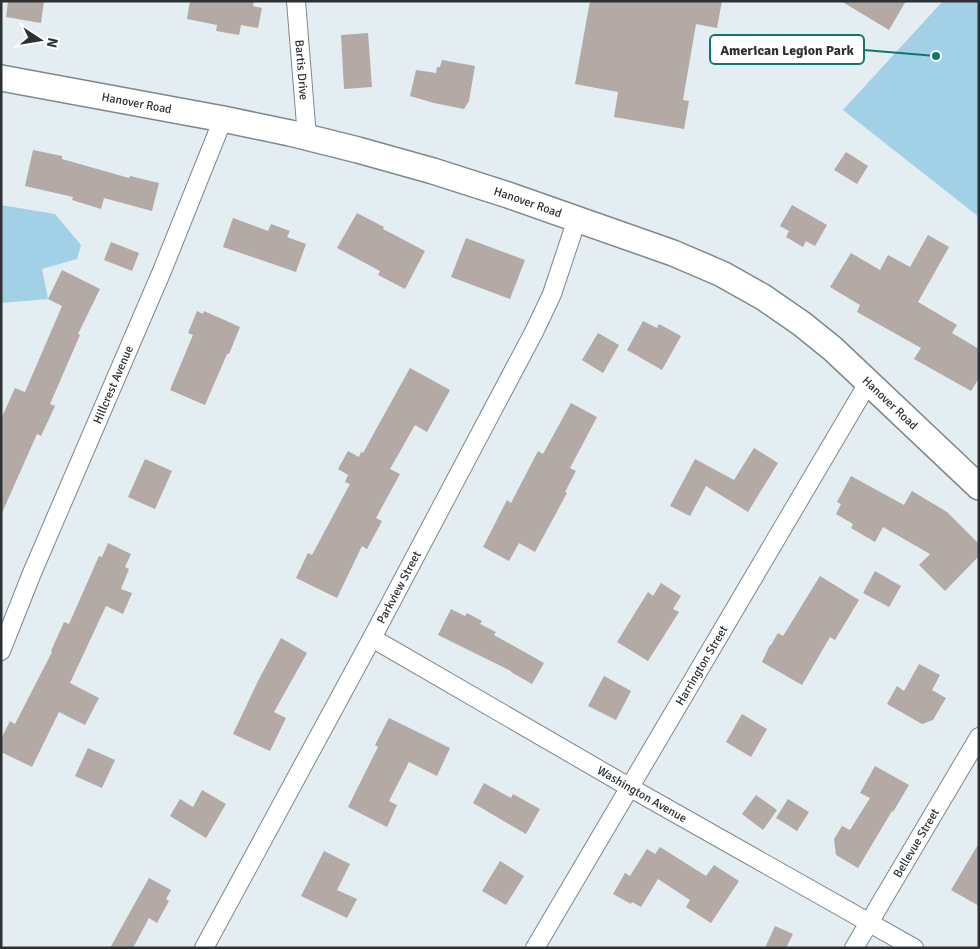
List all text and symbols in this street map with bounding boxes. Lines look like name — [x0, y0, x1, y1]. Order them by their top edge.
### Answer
north arrow — [15, 15, 65, 65]
callout: American Legion Park — [710, 35, 864, 64]
text: N — [43, 36, 62, 49]
street label: Bartis Drive — [292, 39, 311, 100]
text: American Legion Park — [720, 42, 854, 59]
street label: Hanover Road — [100, 89, 173, 117]
street label: Hanover Road — [492, 183, 564, 221]
street label: Hillcrest Avenue — [90, 343, 137, 426]
street label: Hanover Road — [859, 373, 921, 433]
street label: Parkview Street — [373, 548, 424, 626]
street label: Harrington Street — [672, 623, 731, 708]
street label: Washington Avenue — [594, 763, 690, 826]
street label: Bellevue Street — [890, 806, 943, 880]

